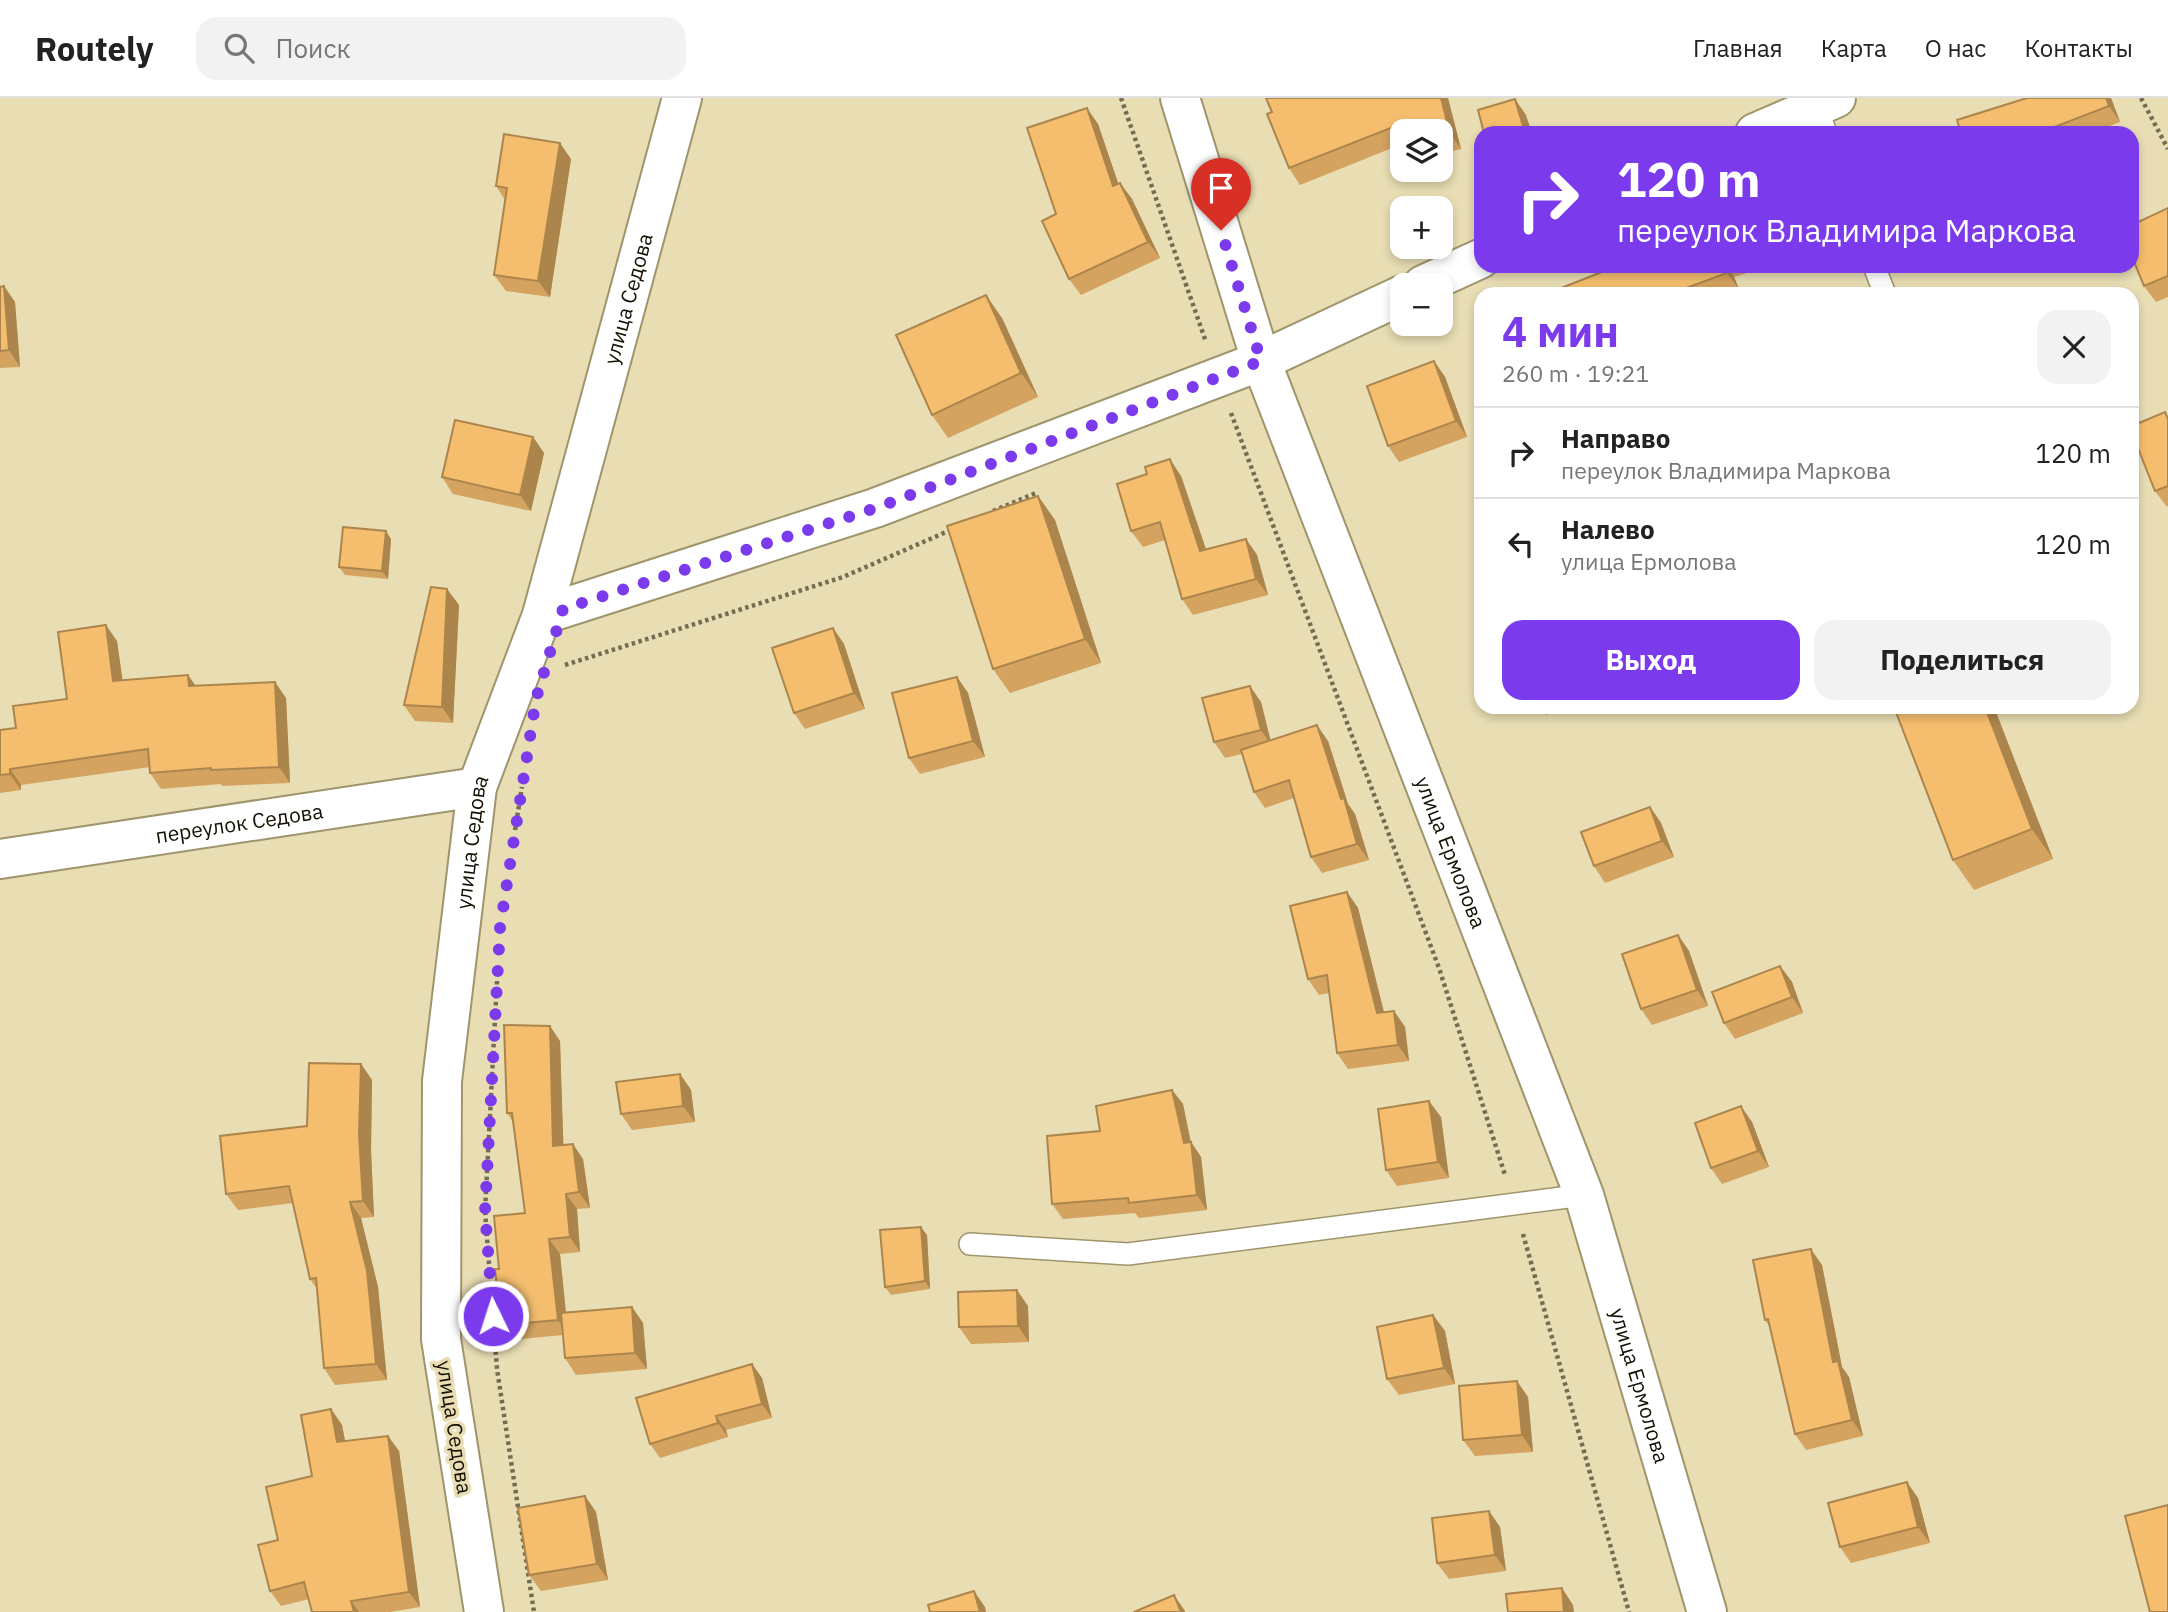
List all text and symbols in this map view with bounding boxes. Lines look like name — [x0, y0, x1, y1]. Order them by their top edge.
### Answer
search box — [196, 17, 686, 80]
text: Routely — [35, 27, 154, 70]
icon: search — [220, 29, 258, 67]
text: Поиск — [276, 31, 351, 65]
text: Главная — [1693, 32, 1783, 64]
text: Карта — [1821, 32, 1887, 64]
text: О нас — [1925, 32, 1986, 64]
text: Контакты — [2024, 32, 2133, 64]
map controls — [1390, 119, 1453, 336]
button: layers — [1390, 119, 1453, 182]
text: 120 m — [1617, 147, 1761, 210]
icon: right — [1502, 154, 1593, 245]
pin — [1191, 158, 1251, 230]
icon: arrive — [1202, 169, 1240, 207]
button: + — [1390, 196, 1453, 259]
text: переулок Владимира Маркова — [1617, 209, 2076, 251]
street label: улица Седова — [597, 230, 659, 367]
button: − — [1390, 273, 1453, 336]
text: 4 мин — [1502, 304, 1619, 359]
button: close — [2037, 310, 2111, 384]
text: 260 m · 19:21 — [1502, 358, 1649, 388]
text: Направо — [1561, 421, 1670, 455]
icon: right — [1502, 434, 1540, 472]
text: 120 m — [2035, 436, 2111, 470]
text: переулок Владимира Маркова — [1561, 455, 1891, 485]
text: Налево — [1561, 512, 1655, 546]
icon: left — [1502, 525, 1540, 563]
text: 120 m — [2035, 527, 2111, 561]
text: улица Ермолова — [1561, 546, 1737, 576]
button: Выход — [1502, 620, 1800, 700]
button: Поделиться — [1814, 620, 2111, 700]
street label: улица Седова — [449, 771, 494, 911]
street label: улица Ермолова — [1409, 772, 1493, 932]
street label: переулок Седова — [154, 796, 325, 849]
position arrow — [456, 1279, 530, 1353]
street label: улица Ермолова — [1604, 1304, 1676, 1466]
street label: улица Седова — [431, 1358, 479, 1496]

